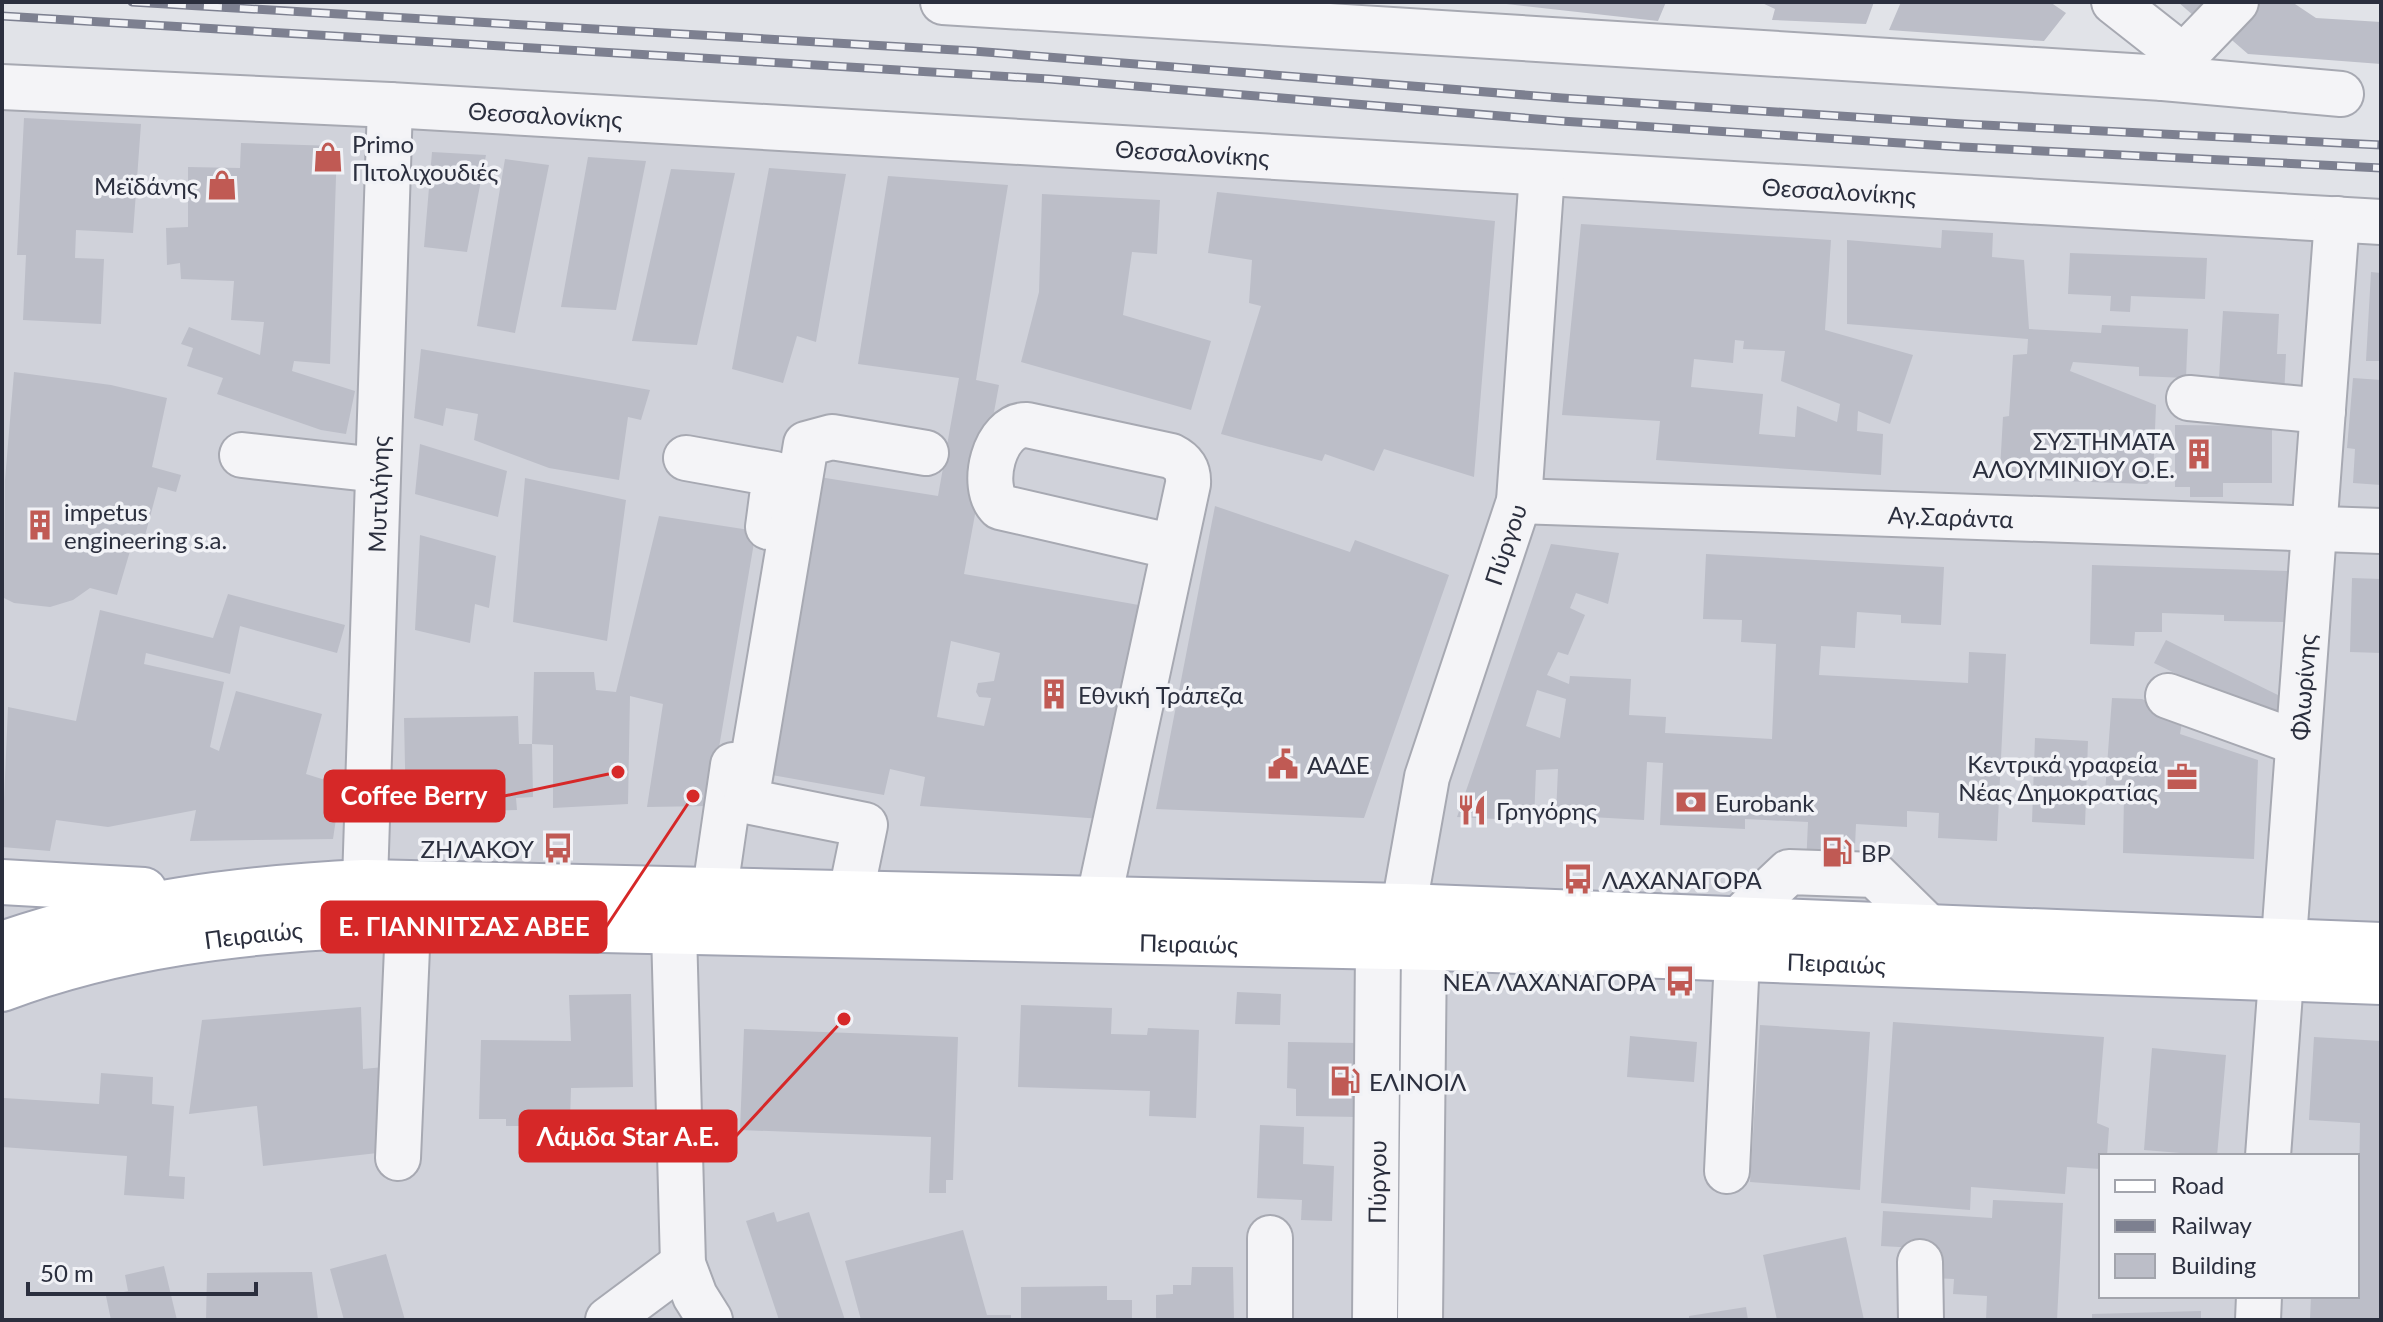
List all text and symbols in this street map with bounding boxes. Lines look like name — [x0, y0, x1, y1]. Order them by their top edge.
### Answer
street label: Θεσσαλονίκης — [467, 95, 623, 133]
place label: Primo Πιτολιχουδιές — [352, 129, 498, 186]
street label: Θεσσαλονίκης — [1114, 133, 1270, 171]
shop icon: Primo Πιτολιχουδιές — [311, 140, 345, 174]
shop icon: Μεϊδάνης — [205, 168, 239, 202]
place label: Μεϊδάνης — [94, 171, 198, 200]
street label: Θεσσαλονίκης — [1761, 171, 1917, 209]
place label: ΣΥΣΤΗΜΑΤΑ ΑΛΟΥΜΙΝΙΟΥ Ο.Ε. — [1972, 426, 2176, 483]
street label: Μυτιλήνης — [361, 435, 394, 553]
building icon: ΣΥΣΤΗΜΑΤΑ ΑΛΟΥΜΙΝΙΟΥ Ο.Ε. — [2182, 437, 2216, 471]
place label: impetus engineering s.a. — [64, 497, 227, 554]
street label: Αγ.Σαράντα — [1887, 499, 2015, 533]
street label: Πύργου — [1478, 500, 1532, 589]
building icon: impetus engineering s.a. — [23, 508, 57, 542]
street label: Φλωρίνης — [2284, 633, 2321, 742]
building icon: Εθνική Τράπεζα — [1037, 677, 1071, 711]
place label: Εθνική Τράπεζα — [1078, 680, 1244, 709]
public building icon: ΑΑΔΕ — [1266, 747, 1300, 781]
place label: Κεντρικά γραφεία Νέας Δημοκρατίας — [1958, 749, 2159, 806]
place label: ΑΑΔΕ — [1307, 750, 1370, 779]
office icon: Κεντρικά γραφεία Νέας Δημοκρατίας — [2165, 760, 2199, 794]
callout: Coffee Berry — [325, 771, 504, 821]
text: Coffee Berry — [341, 779, 488, 811]
bank icon: Eurobank — [1674, 785, 1708, 819]
place label: Eurobank — [1715, 788, 1815, 817]
restaurant icon: Γρηγόρης — [1455, 793, 1489, 827]
place label: Γρηγόρης — [1496, 796, 1597, 825]
bus stop icon: ΖΗΛΑΚΟΥ — [541, 831, 575, 865]
place label: ΖΗΛΑΚΟΥ — [421, 834, 534, 863]
fuel station icon: BP — [1820, 835, 1854, 869]
place label: BP — [1861, 838, 1891, 867]
bus stop icon: ΛΑΧΑΝΑΓΟΡΑ — [1561, 862, 1595, 896]
place label: ΛΑΧΑΝΑΓΟΡΑ — [1602, 865, 1763, 894]
callout: Ε. ΓΙΑΝΝΙΤΣΑΣ ΑΒΕΕ — [322, 902, 606, 952]
text: Ε. ΓΙΑΝΝΙΤΣΑΣ ΑΒΕΕ — [338, 910, 590, 942]
street label: Πειραιώς — [202, 914, 304, 954]
street label: Πειραιώς — [1139, 927, 1238, 958]
street label: Πειραιώς — [1786, 946, 1886, 979]
bus stop icon: ΝΕΑ ΛΑΧΑΝΑΓΟΡΑ — [1663, 964, 1697, 998]
place label: ΝΕΑ ΛΑΧΑΝΑΓΟΡΑ — [1442, 967, 1657, 996]
fuel station icon: ΕΛΙΝΟΙΛ — [1328, 1064, 1362, 1098]
place label: ΕΛΙΝΟΙΛ — [1369, 1067, 1467, 1096]
callout: Λάμδα Star Α.Ε. — [520, 1111, 736, 1161]
text: Λάμδα Star Α.Ε. — [536, 1120, 719, 1152]
street label: Πύργου — [1361, 1140, 1391, 1224]
legend — [2099, 1154, 2359, 1298]
text: Road — [2171, 1170, 2224, 1199]
text: Railway — [2171, 1210, 2253, 1239]
scale bar — [28, 1246, 256, 1296]
text: Building — [2171, 1250, 2256, 1279]
text: 50 m — [40, 1258, 94, 1287]

